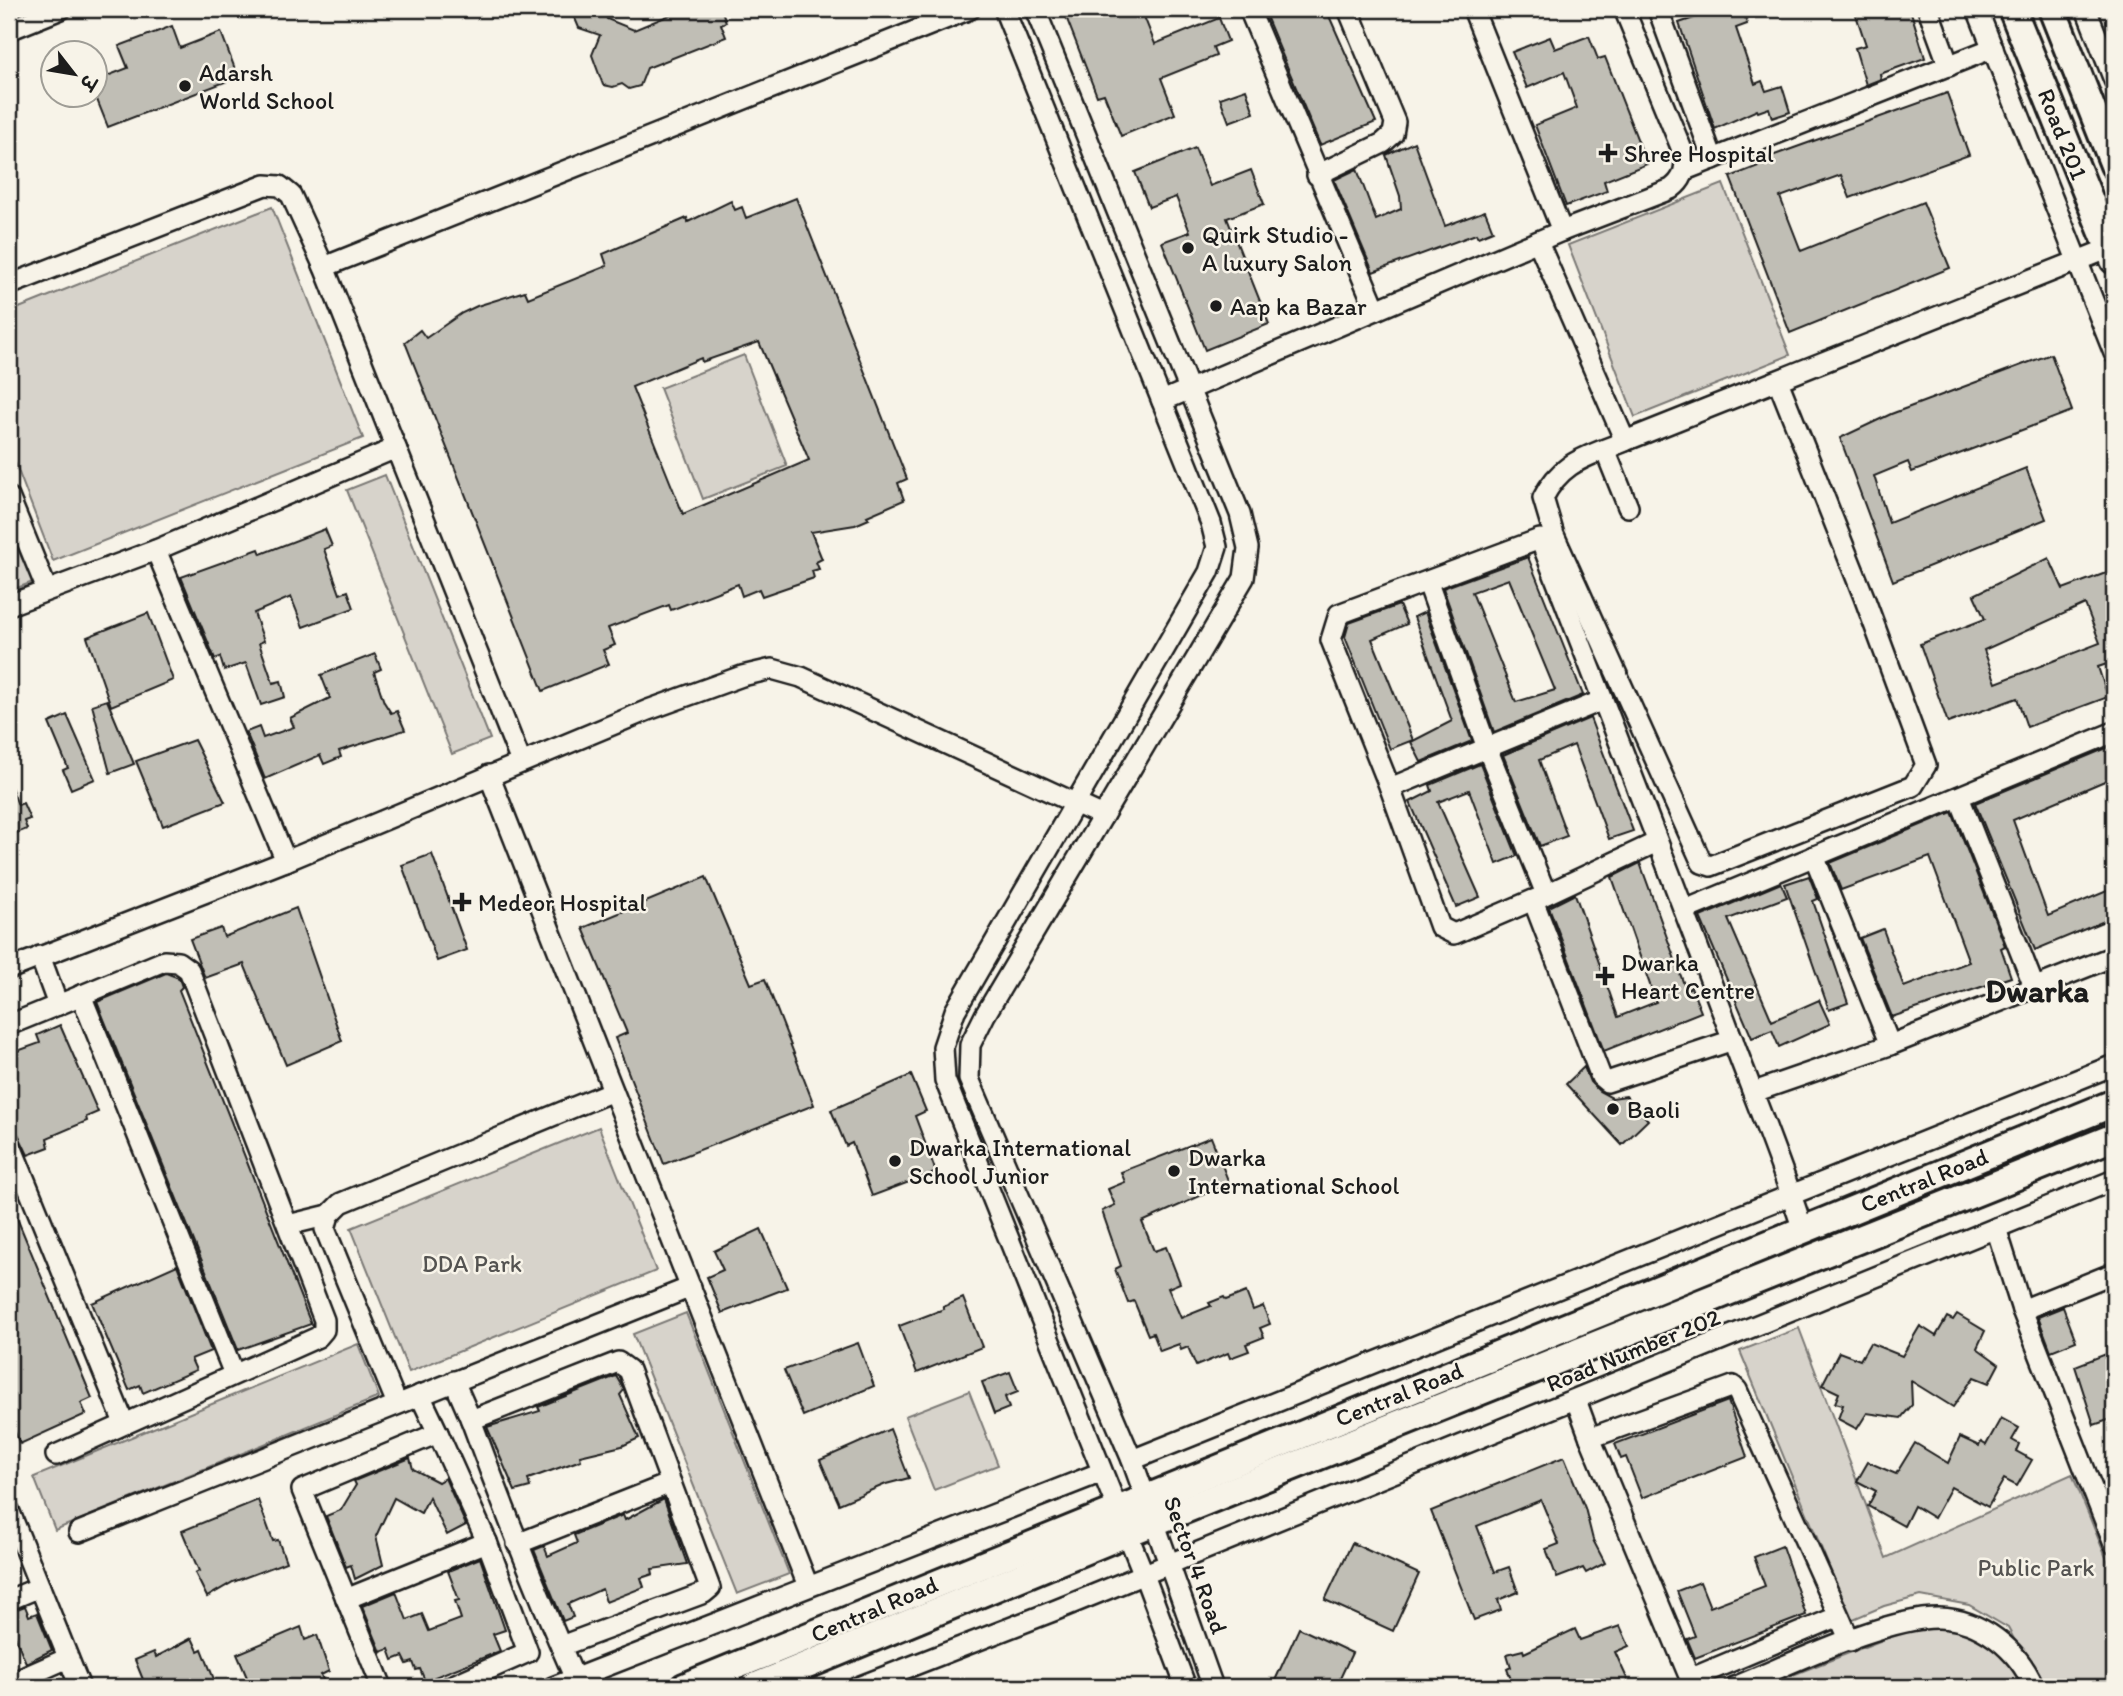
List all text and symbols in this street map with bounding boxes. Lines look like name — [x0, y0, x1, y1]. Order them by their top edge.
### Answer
north arrow — [38, 38, 108, 108]
place label: Adarsh World School — [199, 58, 334, 115]
text: उ — [74, 69, 102, 96]
marker: Adarsh World School — [177, 78, 193, 94]
street label: Road 201 — [2032, 84, 2094, 184]
place label: Shree Hospital — [1624, 139, 1774, 168]
marker: Shree Hospital — [1598, 143, 1618, 163]
place label: Quirk Studio - A luxury Salon — [1202, 220, 1352, 277]
marker: Quirk Studio - A luxury Salon — [1180, 240, 1196, 256]
place label: Aap ka Bazar — [1230, 292, 1367, 321]
marker: Aap ka Bazar — [1208, 298, 1224, 314]
place label: Medeor Hospital — [478, 888, 647, 917]
marker: Medeor Hospital — [452, 892, 472, 912]
place label: Dwarka Heart Centre — [1621, 948, 1755, 1005]
marker: Dwarka Heart Centre — [1595, 966, 1615, 986]
district label: Dwarka — [1985, 972, 2089, 1010]
place label: Baoli — [1627, 1095, 1680, 1124]
marker: Baoli — [1605, 1101, 1621, 1117]
place label: Dwarka International School Junior — [909, 1133, 1131, 1190]
street label: Central Road — [1856, 1141, 1992, 1219]
place label: Dwarka International School — [1188, 1143, 1399, 1200]
marker: Dwarka International School Junior — [887, 1153, 903, 1169]
marker: Dwarka International School — [1166, 1163, 1182, 1179]
park label: DDA Park — [422, 1249, 522, 1278]
street label: Road Number 202 — [1542, 1302, 1725, 1398]
street label: Central Road — [1331, 1355, 1467, 1433]
street label: Sector 4 Road — [1158, 1492, 1234, 1638]
park label: Public Park — [1978, 1553, 2094, 1582]
street label: Central Road — [806, 1569, 942, 1649]

